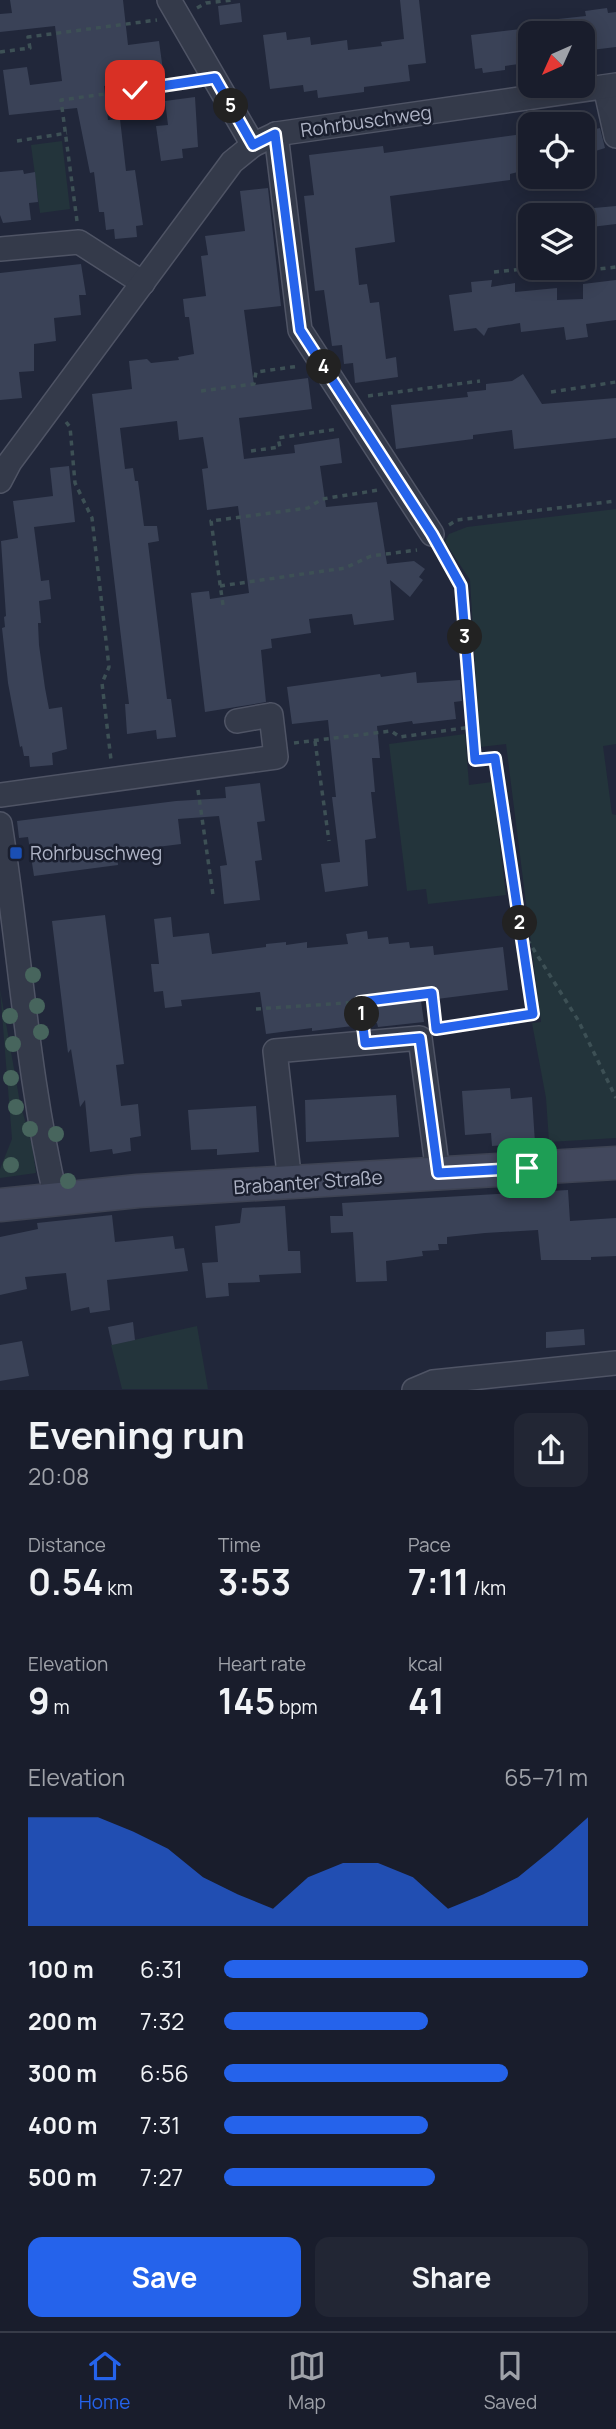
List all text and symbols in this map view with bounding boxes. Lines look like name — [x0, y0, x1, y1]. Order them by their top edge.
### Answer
north arrow — [518, 21, 595, 98]
map controls — [518, 21, 595, 280]
pin — [105, 60, 165, 120]
icon: check — [116, 71, 154, 109]
pin: 5 — [214, 88, 248, 124]
text: 5 — [225, 92, 236, 118]
street label: Rohrbuschweg — [299, 99, 433, 143]
button: locate — [518, 112, 595, 189]
button: layers — [518, 203, 595, 280]
pin: 4 — [306, 350, 342, 384]
text: 4 — [318, 353, 329, 379]
pin: 3 — [448, 620, 482, 654]
text: 3 — [459, 623, 470, 649]
place label: Rohrbuschweg — [30, 840, 162, 866]
marker: Rohrbuschweg — [8, 845, 24, 861]
pin: 2 — [503, 906, 538, 940]
text: 2 — [514, 909, 525, 935]
pin: 1 — [344, 996, 380, 1032]
text: 1 — [357, 1000, 366, 1026]
pin — [497, 1138, 557, 1198]
icon: arrive — [508, 1149, 546, 1187]
street label: Brabanter Straße — [232, 1164, 384, 1200]
text: Evening run — [28, 1408, 245, 1460]
button: share — [514, 1413, 588, 1487]
text: 20:08 — [28, 1460, 89, 1492]
text: Distance — [28, 1532, 106, 1558]
text: Time — [218, 1532, 261, 1558]
text: Pace — [408, 1532, 451, 1558]
text: 0.54 — [28, 1558, 103, 1606]
text: 3:53 — [218, 1558, 291, 1606]
text: 7:11 — [408, 1558, 469, 1606]
text: km — [103, 1575, 133, 1601]
text: /km — [469, 1575, 506, 1601]
text: Elevation — [28, 1651, 108, 1677]
text: Heart rate — [218, 1651, 306, 1677]
text: kcal — [408, 1651, 443, 1677]
text: 9 — [28, 1677, 50, 1725]
text: 145 — [218, 1677, 275, 1725]
text: 41 — [408, 1677, 445, 1725]
text: m — [50, 1694, 70, 1720]
text: bpm — [275, 1694, 318, 1720]
text: Elevation — [28, 1761, 125, 1793]
text: 65–71 m — [504, 1761, 588, 1793]
text: 100 m — [28, 1953, 94, 1985]
text: 6:31 — [140, 1953, 183, 1985]
text: 200 m — [28, 2005, 97, 2037]
text: 7:32 — [140, 2005, 184, 2037]
text: 300 m — [28, 2057, 97, 2089]
text: 6:56 — [140, 2057, 189, 2089]
text: 400 m — [28, 2109, 98, 2141]
text: 7:31 — [140, 2109, 180, 2141]
text: 500 m — [28, 2161, 97, 2193]
text: 7:27 — [140, 2161, 183, 2193]
button: Save — [28, 2237, 301, 2317]
button: Share — [315, 2237, 588, 2317]
tab: Home — [79, 2347, 130, 2415]
tab: Map — [288, 2347, 326, 2415]
tab: Saved — [484, 2347, 537, 2415]

